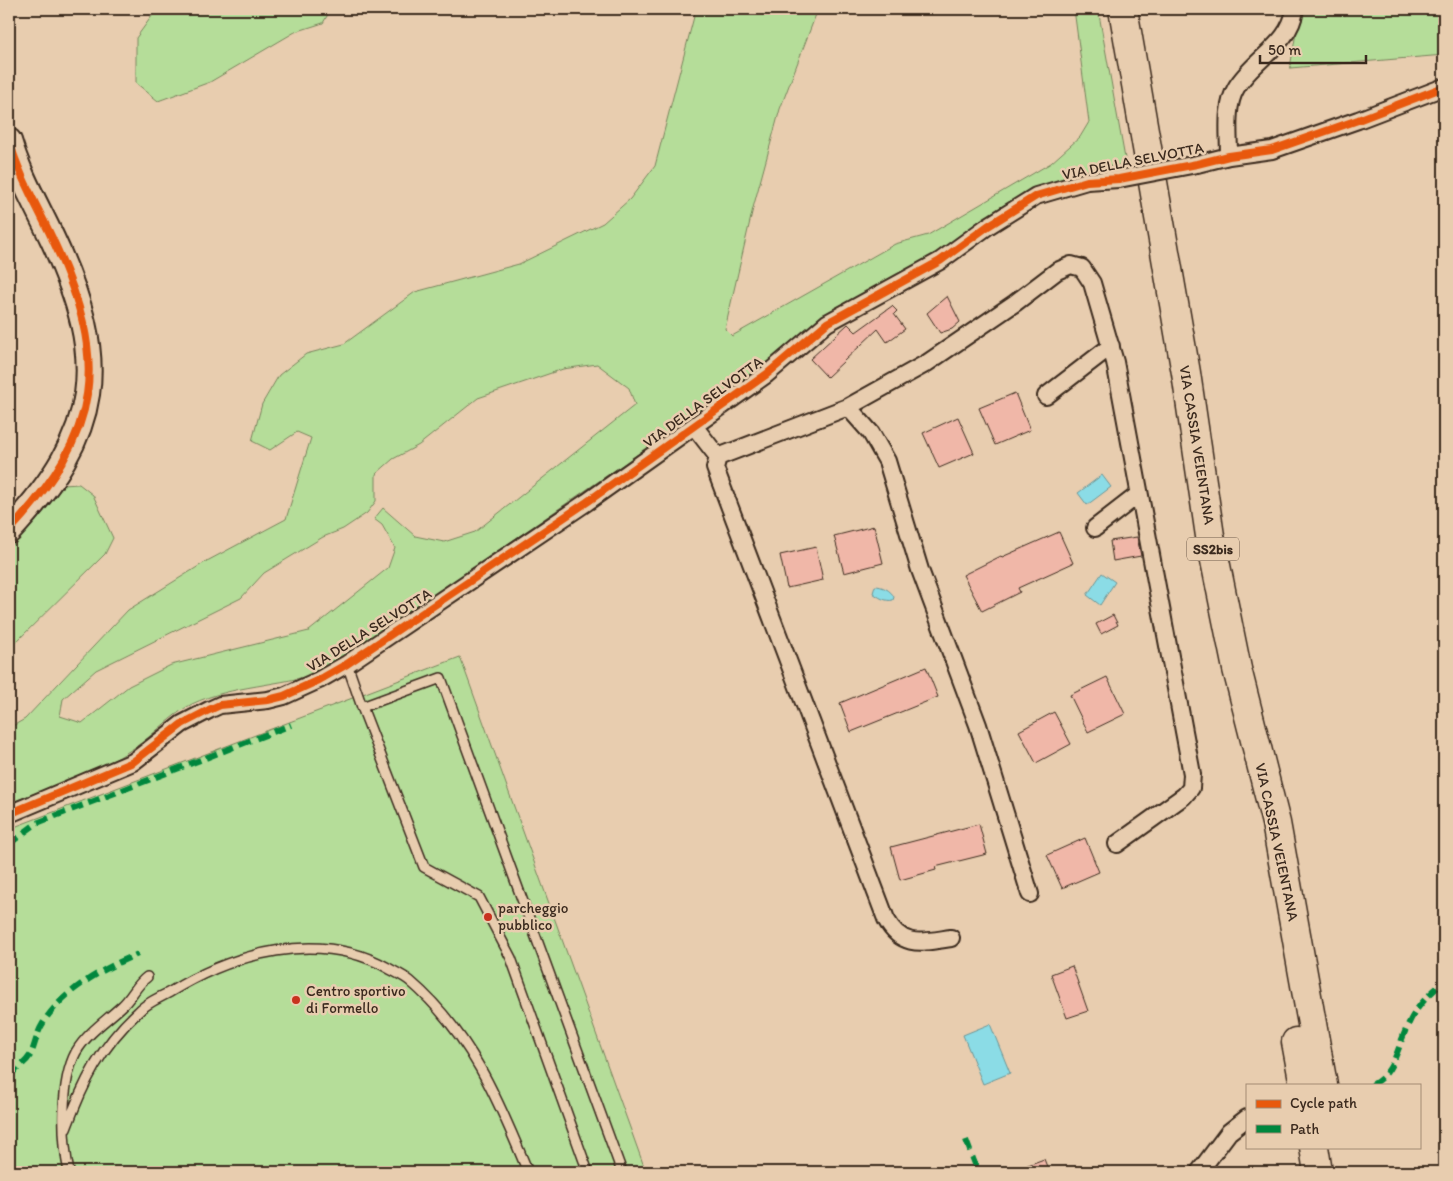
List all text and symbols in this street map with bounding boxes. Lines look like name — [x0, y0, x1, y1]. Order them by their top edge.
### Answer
scale bar — [1260, 32, 1367, 64]
text: 50 m — [1268, 41, 1301, 59]
street label: VIA DELLA SELVOTTA — [1061, 138, 1206, 184]
street label: VIA DELLA SELVOTTA — [640, 352, 767, 452]
street label: VIA CASSIA VEIENTANA — [1176, 364, 1219, 526]
road number: SS2bis — [1187, 538, 1239, 560]
street label: VIA DELLA SELVOTTA — [303, 584, 435, 676]
street label: VIA CASSIA VEIENTANA — [1251, 761, 1303, 923]
place label: parcheggio pubblico — [498, 899, 568, 934]
marker: parcheggio pubblico — [482, 911, 494, 923]
place label: Centro sportivo di Formello — [306, 982, 406, 1017]
marker: Centro sportivo di Formello — [290, 994, 302, 1006]
legend — [1246, 1084, 1420, 1148]
text: Cycle path — [1290, 1094, 1357, 1112]
text: Path — [1290, 1120, 1319, 1138]

